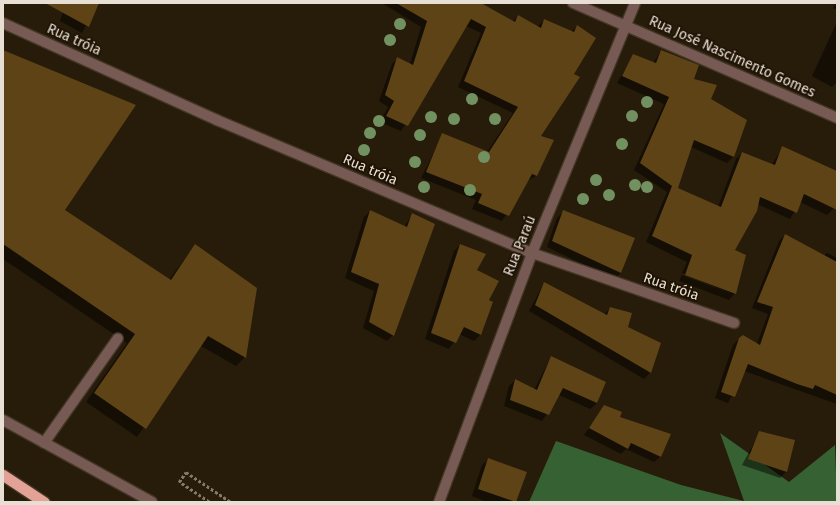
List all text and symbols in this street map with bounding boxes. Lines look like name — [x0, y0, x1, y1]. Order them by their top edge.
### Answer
street label: Rua José Nascimento Gomes — [646, 13, 818, 101]
street label: Rua tróia — [44, 21, 104, 59]
street label: Rua tróia — [340, 151, 400, 189]
street label: Rua Paraú — [500, 213, 540, 279]
street label: Rua tróia — [641, 270, 701, 304]

